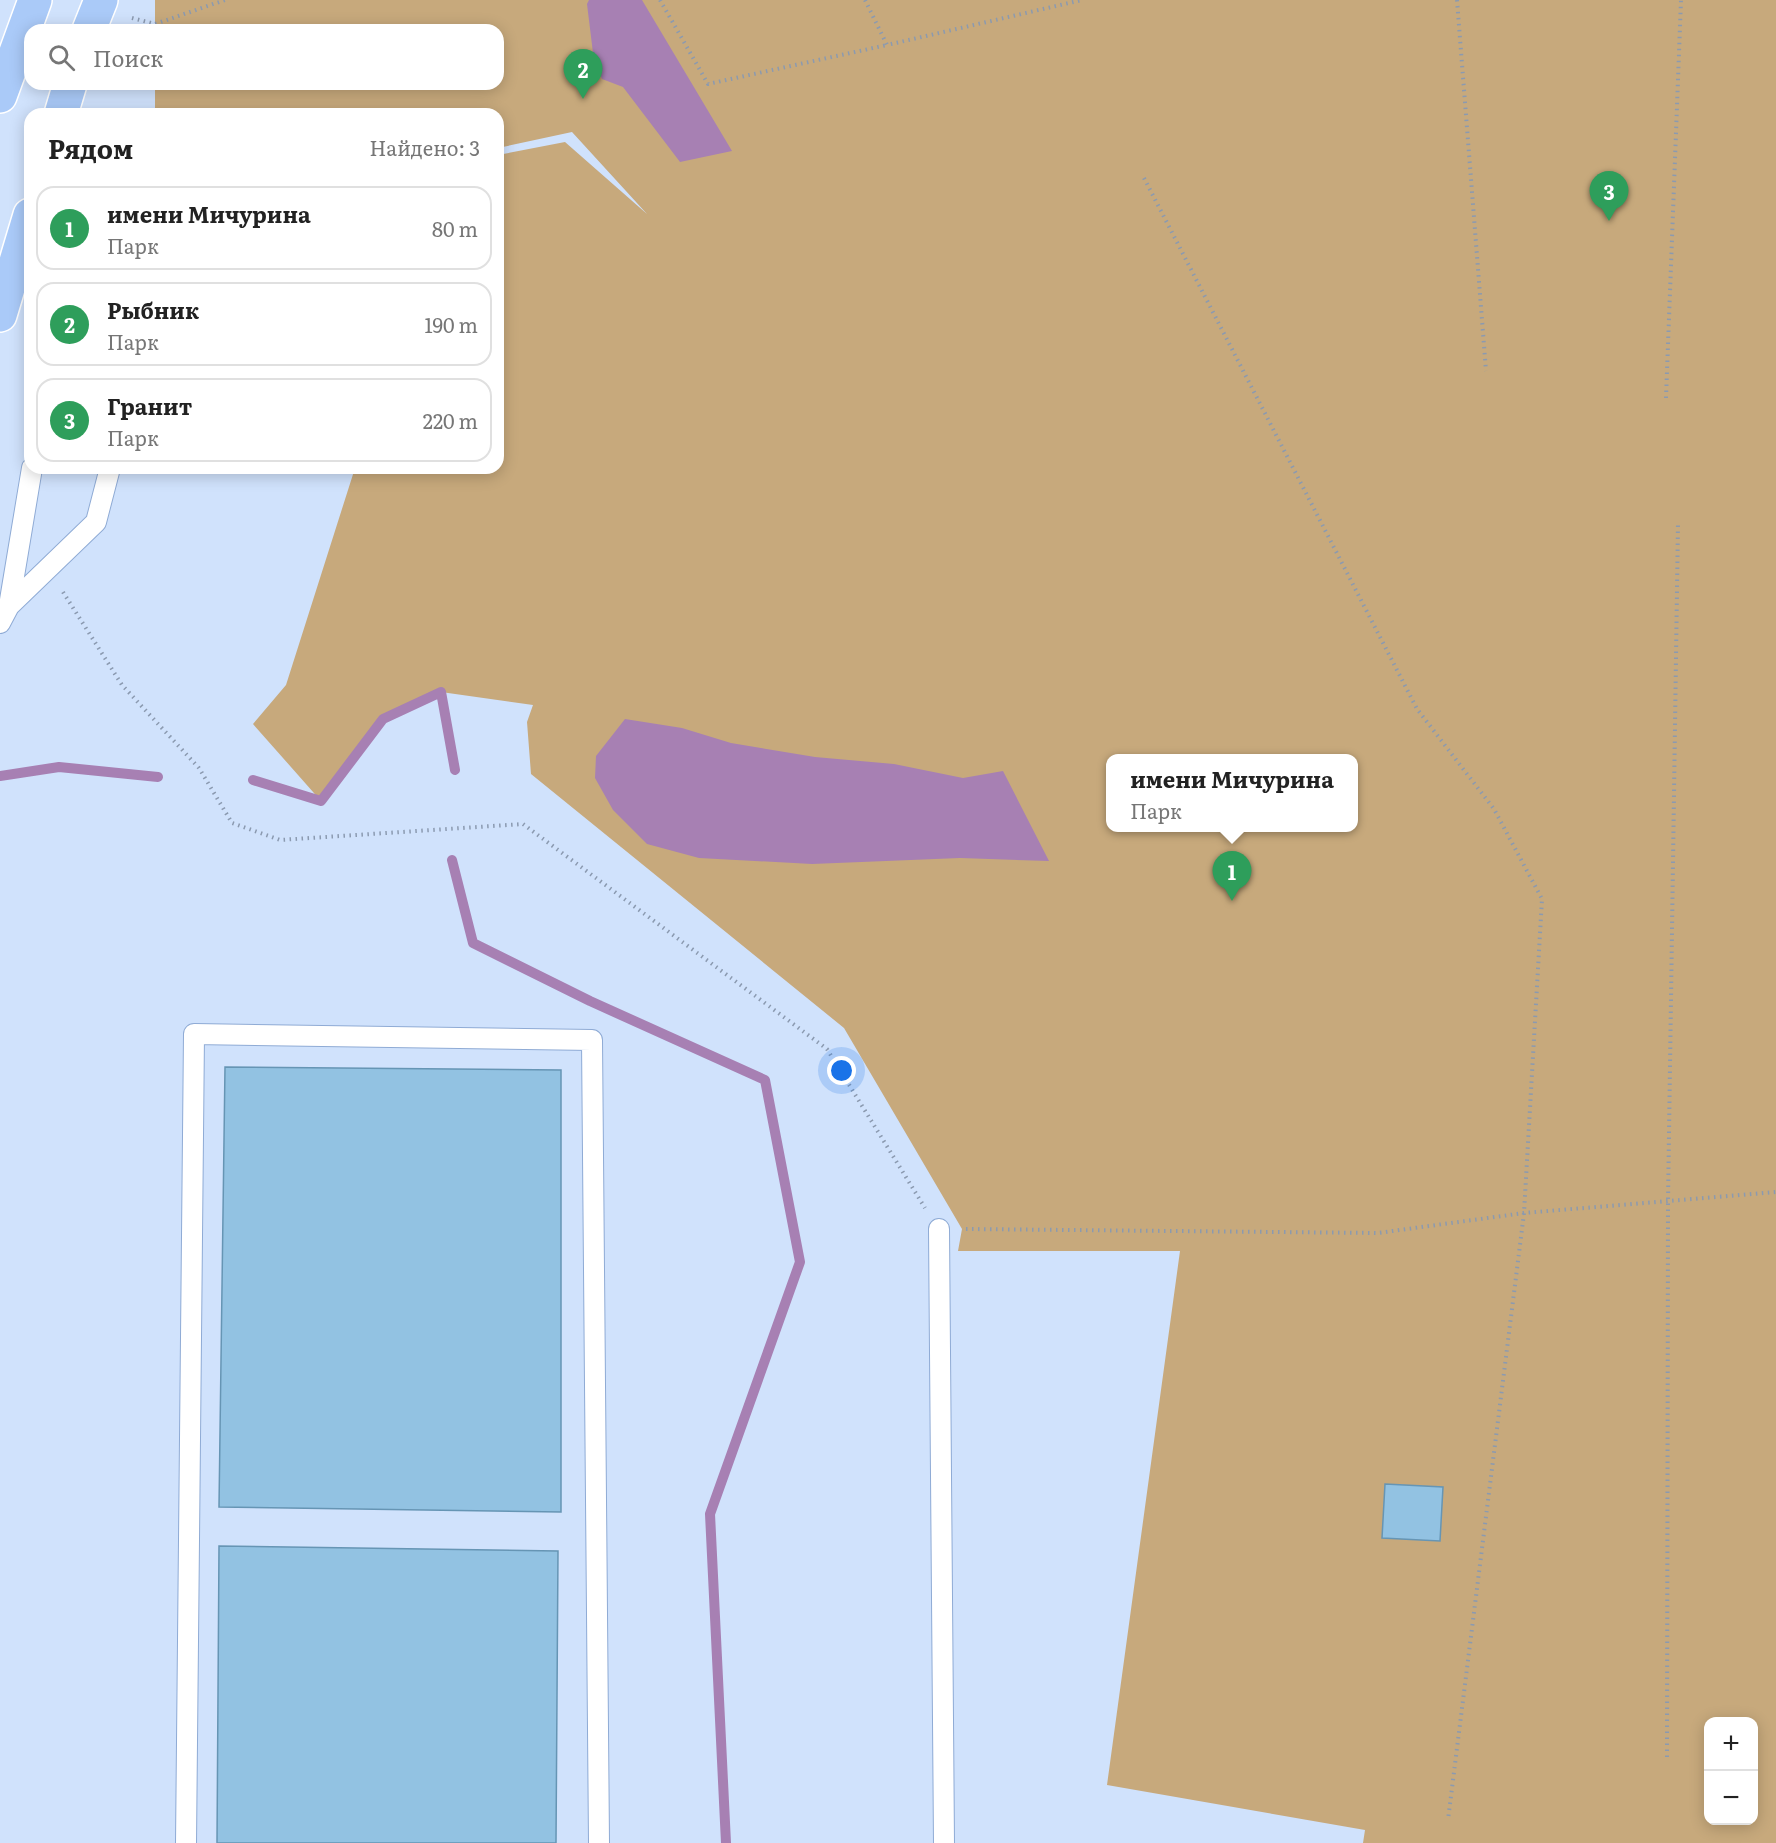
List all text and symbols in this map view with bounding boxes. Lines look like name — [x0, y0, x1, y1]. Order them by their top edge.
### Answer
search box — [24, 24, 504, 90]
icon: search — [45, 41, 78, 74]
text: Поиск — [93, 41, 163, 74]
pin: 2 — [564, 50, 602, 99]
text: Рядом — [48, 128, 133, 167]
text: Найдено: 3 — [370, 132, 480, 162]
pin: 3 — [1590, 172, 1628, 221]
text: имени Мичурина — [107, 197, 311, 230]
text: 1 — [65, 213, 74, 243]
text: 80 m — [432, 213, 478, 243]
text: Парк — [107, 230, 159, 260]
text: Рыбник — [107, 293, 199, 326]
text: 2 — [64, 309, 75, 339]
text: 190 m — [424, 309, 478, 339]
text: Парк — [107, 326, 159, 356]
text: Гранит — [107, 389, 192, 422]
text: 3 — [64, 405, 75, 435]
text: 220 m — [423, 405, 478, 435]
text: Парк — [107, 422, 159, 452]
popup — [1106, 754, 1358, 832]
text: имени Мичурина — [1130, 762, 1334, 795]
text: Парк — [1130, 795, 1182, 825]
pin: 1 — [1212, 852, 1252, 901]
your location — [827, 1056, 856, 1085]
map controls — [1704, 1717, 1758, 1825]
button: + — [1704, 1717, 1758, 1771]
button: − — [1704, 1771, 1758, 1825]

